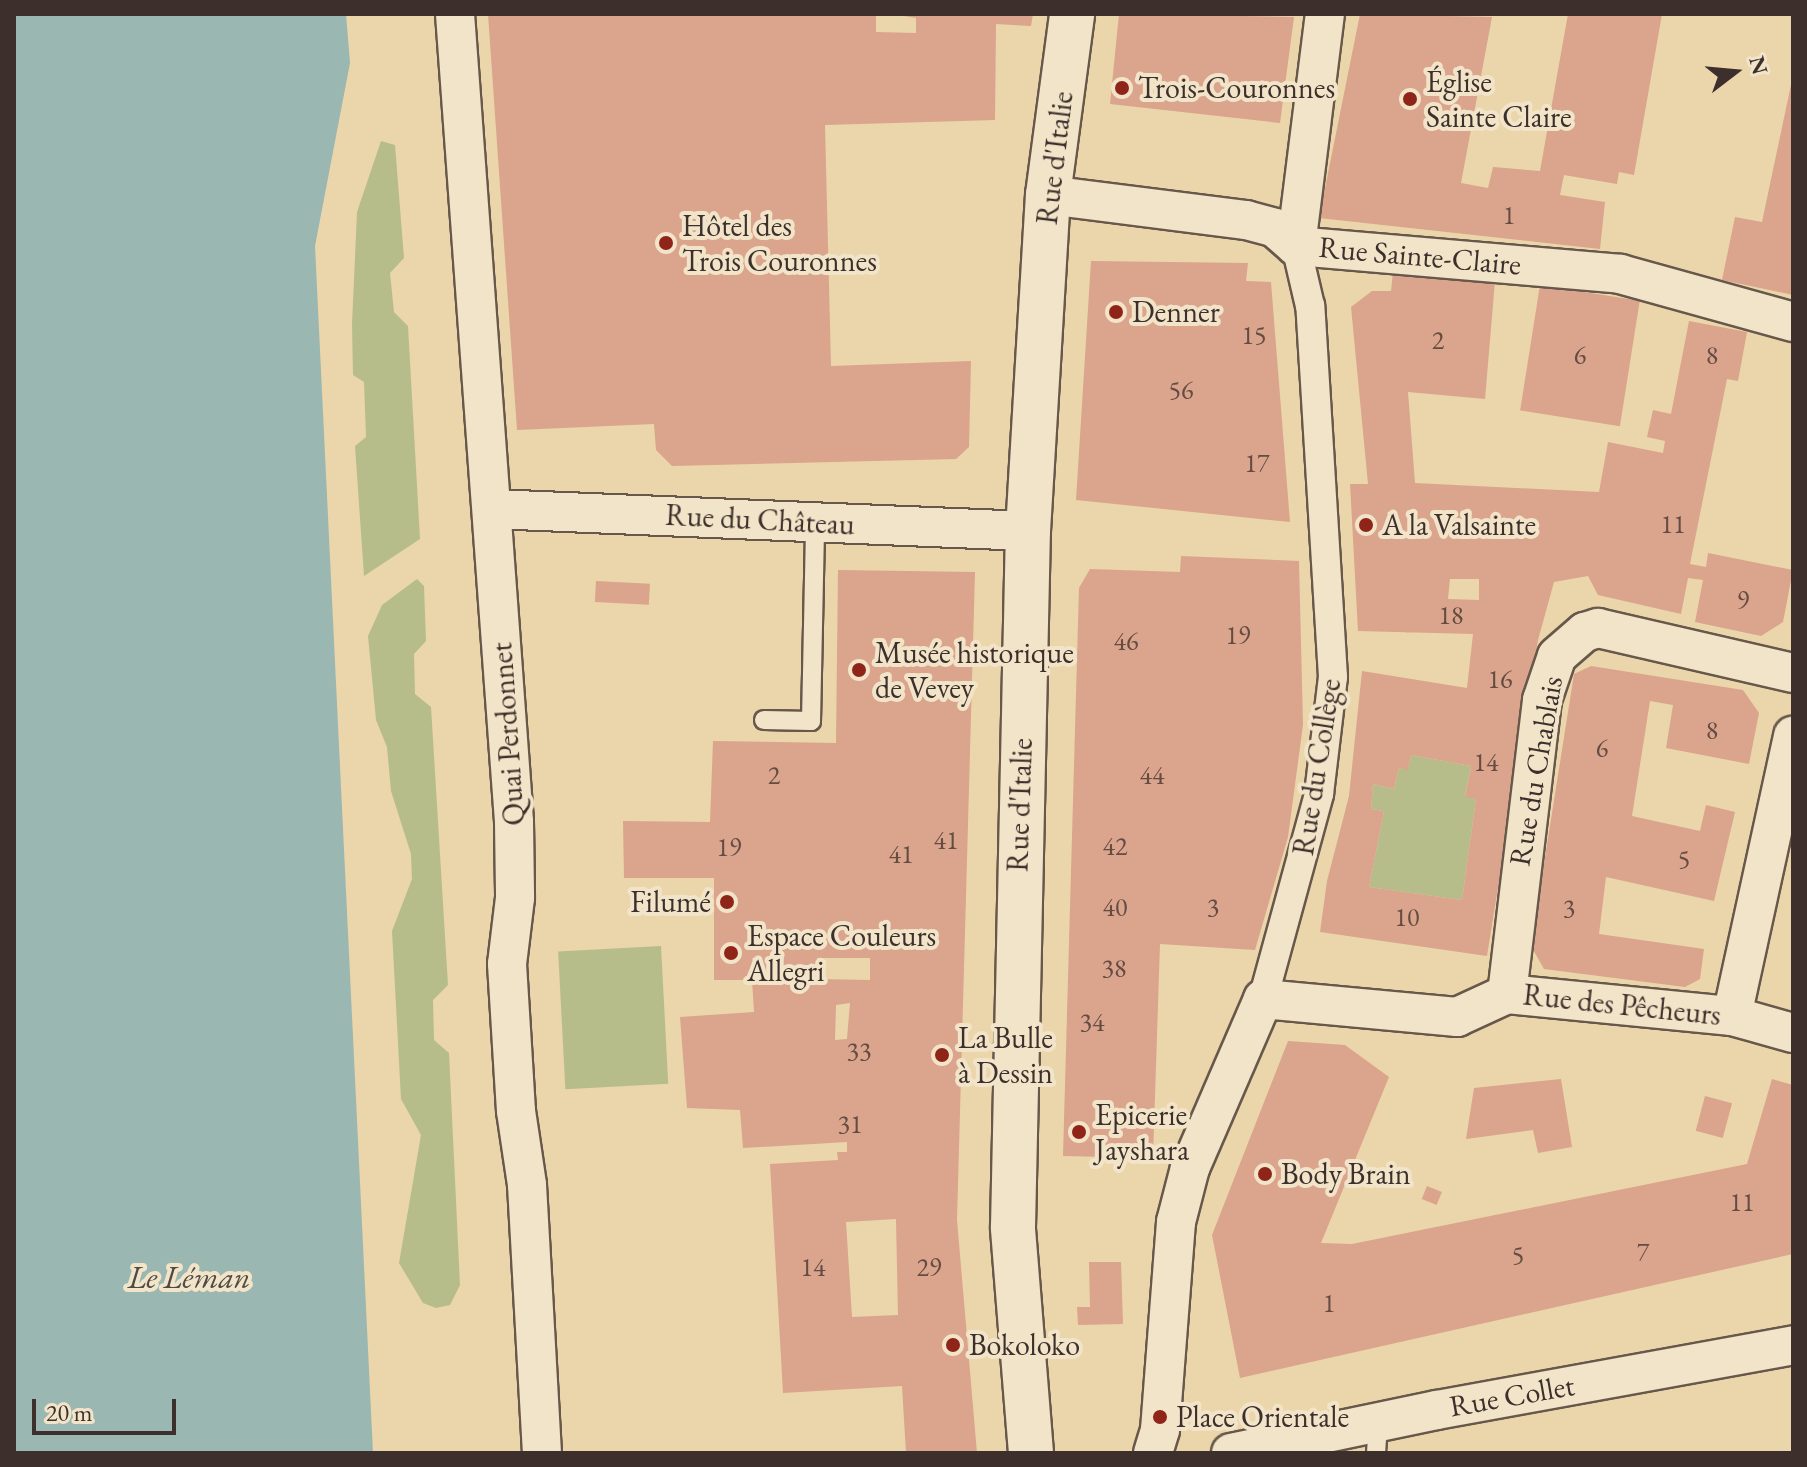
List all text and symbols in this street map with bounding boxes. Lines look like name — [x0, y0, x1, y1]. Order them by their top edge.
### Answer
north arrow — [1695, 32, 1775, 112]
text: N — [1742, 53, 1775, 78]
place label: Église Sainte Claire — [1426, 64, 1572, 134]
place label: Trois-Couronnes — [1138, 70, 1335, 106]
marker: Trois-Couronnes — [1113, 79, 1131, 97]
street label: Rue d'Italie — [1029, 89, 1081, 227]
marker: Église Sainte Claire — [1401, 90, 1419, 108]
house number: 1 — [1503, 200, 1515, 232]
place label: Hôtel des Trois Couronnes — [682, 208, 877, 278]
street label: Rue Sainte-Claire — [1317, 229, 1523, 283]
marker: Hôtel des Trois Couronnes — [657, 234, 675, 252]
place label: Denner — [1132, 294, 1220, 330]
marker: Denner — [1107, 303, 1125, 321]
house number: 15 — [1242, 320, 1266, 352]
house number: 2 — [1432, 325, 1444, 357]
house number: 6 — [1574, 340, 1586, 372]
house number: 8 — [1706, 340, 1718, 372]
house number: 56 — [1169, 375, 1193, 407]
house number: 17 — [1245, 448, 1269, 480]
street label: Rue du Château — [664, 497, 856, 543]
place label: A la Valsainte — [1382, 507, 1536, 543]
house number: 11 — [1661, 509, 1685, 541]
marker: A la Valsainte — [1357, 516, 1375, 534]
house number: 9 — [1737, 585, 1749, 617]
house number: 18 — [1439, 600, 1463, 632]
house number: 19 — [1226, 620, 1250, 652]
house number: 46 — [1114, 626, 1138, 658]
place label: Musée historique de Vevey — [875, 635, 1074, 706]
street label: Quai Perdonnet — [484, 641, 532, 827]
marker: Musée historique de Vevey — [850, 661, 868, 679]
house number: 16 — [1488, 664, 1512, 696]
street label: Rue du Chablais — [1502, 673, 1570, 869]
street label: Rue du Collège — [1285, 676, 1349, 858]
house number: 8 — [1706, 715, 1718, 747]
house number: 6 — [1596, 733, 1608, 765]
street label: Rue d'Italie — [1000, 737, 1040, 873]
house number: 14 — [1474, 747, 1498, 779]
house number: 2 — [768, 760, 780, 792]
house number: 44 — [1140, 760, 1164, 792]
house number: 41 — [934, 825, 958, 857]
house number: 42 — [1103, 831, 1127, 863]
house number: 19 — [717, 832, 741, 864]
house number: 41 — [889, 839, 913, 871]
house number: 5 — [1678, 844, 1690, 876]
place label: Filumé — [630, 884, 711, 920]
house number: 40 — [1103, 892, 1127, 924]
house number: 3 — [1207, 892, 1219, 924]
marker: Filumé — [718, 893, 736, 911]
house number: 3 — [1563, 893, 1575, 925]
house number: 10 — [1395, 902, 1419, 934]
place label: Espace Couleurs Allegri — [747, 918, 936, 988]
marker: Espace Couleurs Allegri — [722, 944, 740, 962]
house number: 38 — [1102, 953, 1126, 985]
street label: Rue des Pêcheurs — [1521, 977, 1723, 1033]
house number: 34 — [1080, 1007, 1104, 1039]
place label: La Bulle à Dessin — [958, 1020, 1053, 1090]
house number: 33 — [847, 1036, 871, 1068]
marker: La Bulle à Dessin — [933, 1046, 951, 1064]
place label: Epicerie Jayshara — [1095, 1097, 1189, 1168]
house number: 31 — [838, 1109, 862, 1141]
marker: Epicerie Jayshara — [1070, 1123, 1088, 1141]
place label: Body Brain — [1281, 1156, 1411, 1192]
marker: Body Brain — [1256, 1165, 1274, 1183]
house number: 11 — [1730, 1187, 1754, 1219]
house number: 7 — [1637, 1237, 1649, 1269]
house number: 5 — [1512, 1240, 1524, 1272]
house number: 14 — [801, 1252, 825, 1284]
house number: 29 — [917, 1252, 941, 1284]
water label: Le Léman — [128, 1258, 250, 1296]
house number: 1 — [1323, 1288, 1335, 1320]
place label: Bokoloko — [969, 1327, 1080, 1363]
marker: Bokoloko — [944, 1336, 962, 1354]
street label: Rue Collet — [1447, 1367, 1577, 1425]
scale bar — [36, 1383, 180, 1433]
text: 20 m — [46, 1397, 93, 1428]
place label: Place Orientale — [1176, 1399, 1349, 1435]
marker: Place Orientale — [1151, 1408, 1169, 1426]

